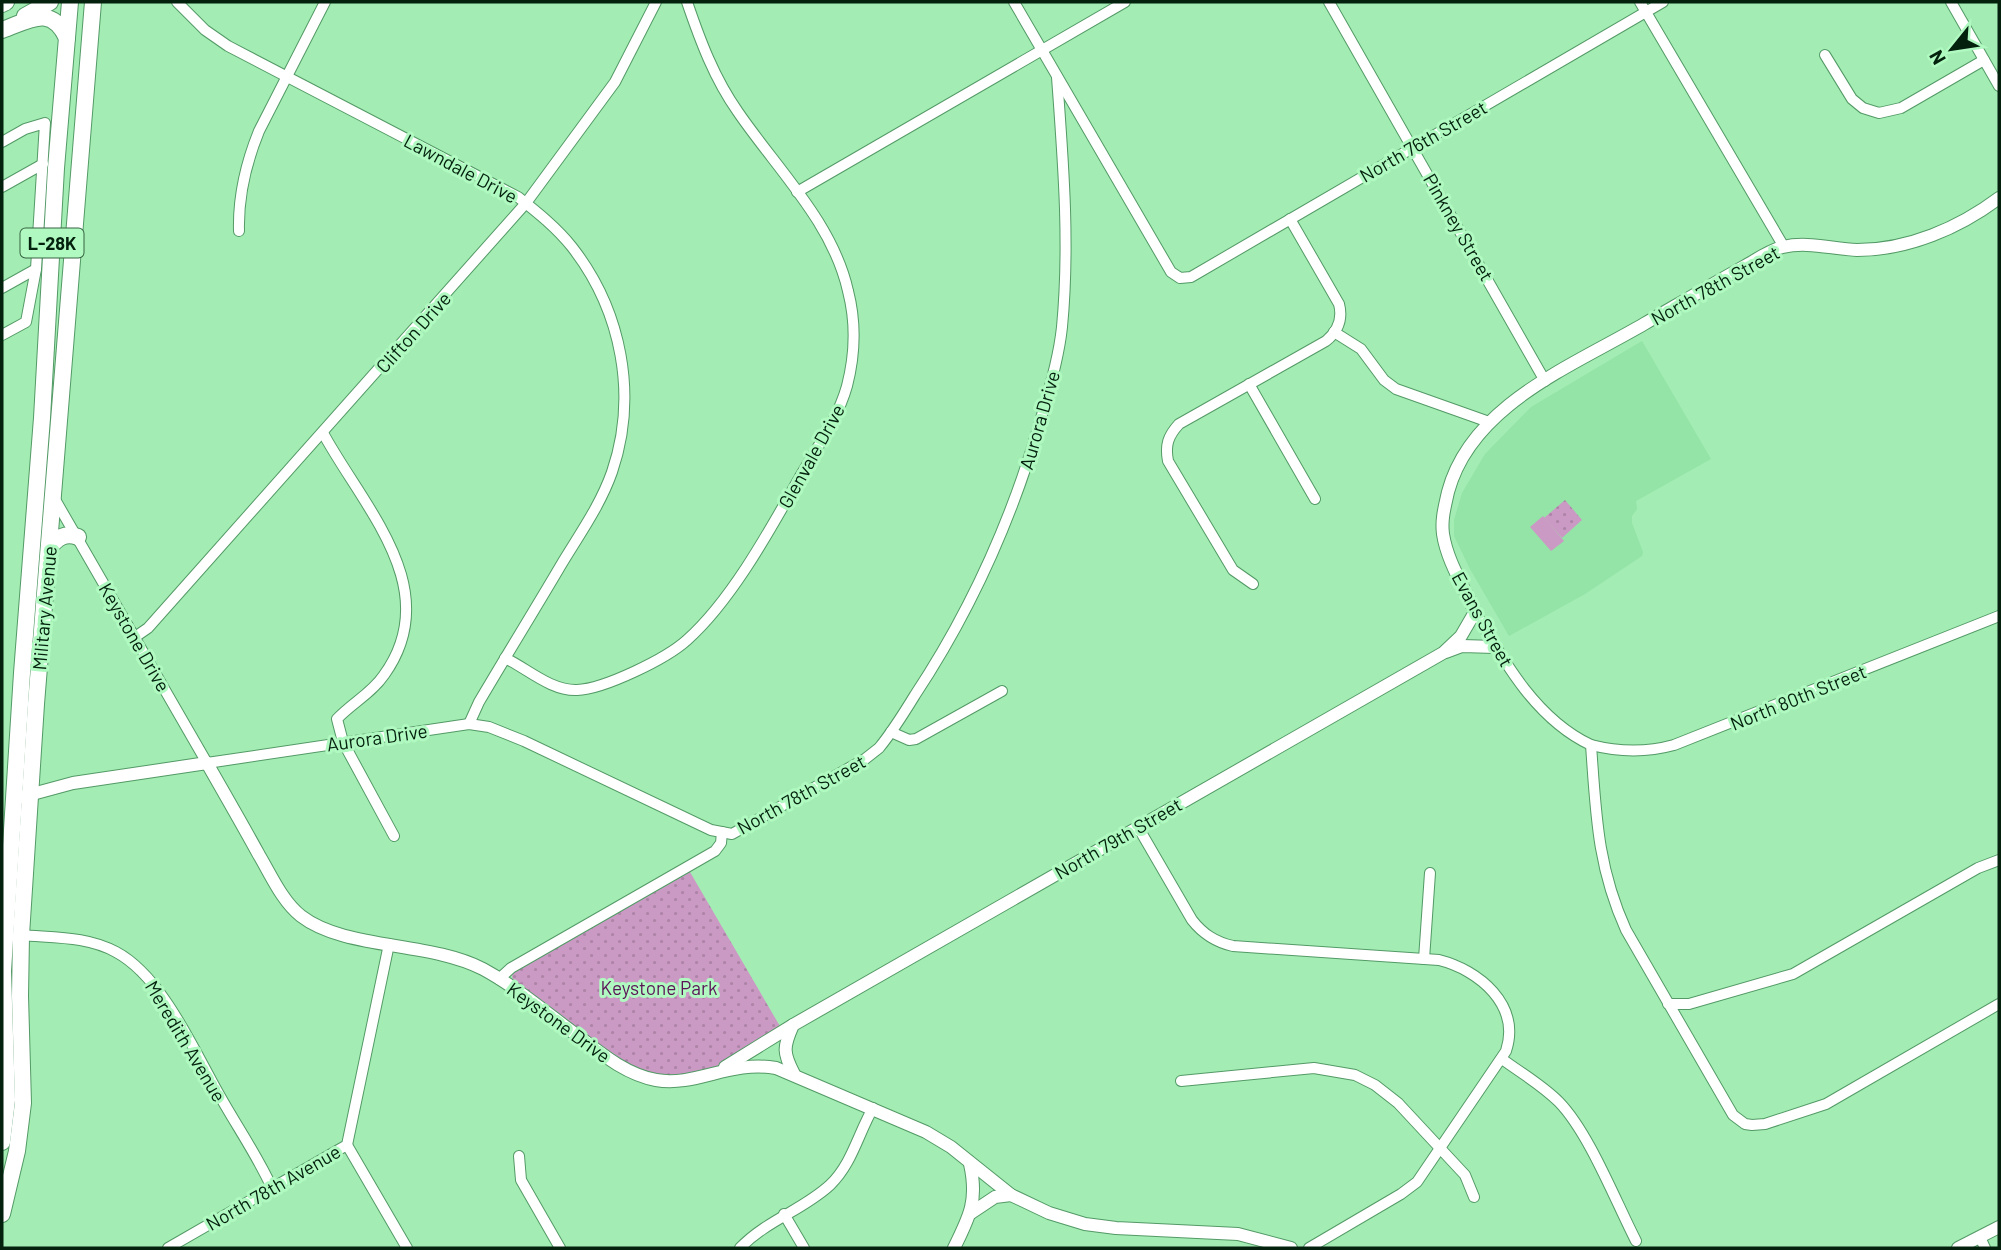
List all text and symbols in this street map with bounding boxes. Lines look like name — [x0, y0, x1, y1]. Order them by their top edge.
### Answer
north arrow — [1917, 14, 1987, 84]
text: N — [1924, 47, 1950, 69]
street label: North 76th Street — [1355, 95, 1491, 187]
street label: Lawndale Drive — [400, 129, 522, 207]
street label: Pinkney Street — [1419, 169, 1499, 285]
road number: L-28K — [20, 229, 84, 258]
street label: North 78th Street — [1647, 240, 1783, 330]
street label: Clifton Drive — [371, 287, 455, 377]
street label: Aurora Drive — [1014, 368, 1064, 472]
street label: Glenvale Drive — [773, 400, 849, 512]
street label: Military Avenue — [27, 545, 61, 671]
street label: Evans Street — [1447, 567, 1519, 671]
street label: Keystone Drive — [95, 578, 175, 696]
street label: North 80th Street — [1727, 659, 1869, 735]
street label: Aurora Drive — [325, 719, 429, 755]
street label: North 78th Street — [733, 749, 869, 839]
street label: North 79th Street — [1050, 792, 1186, 884]
street label: Meredith Avenue — [141, 976, 231, 1106]
park label: Keystone Park — [601, 976, 717, 999]
street label: Keystone Drive — [503, 977, 615, 1067]
street label: North 78th Avenue — [202, 1139, 344, 1235]

